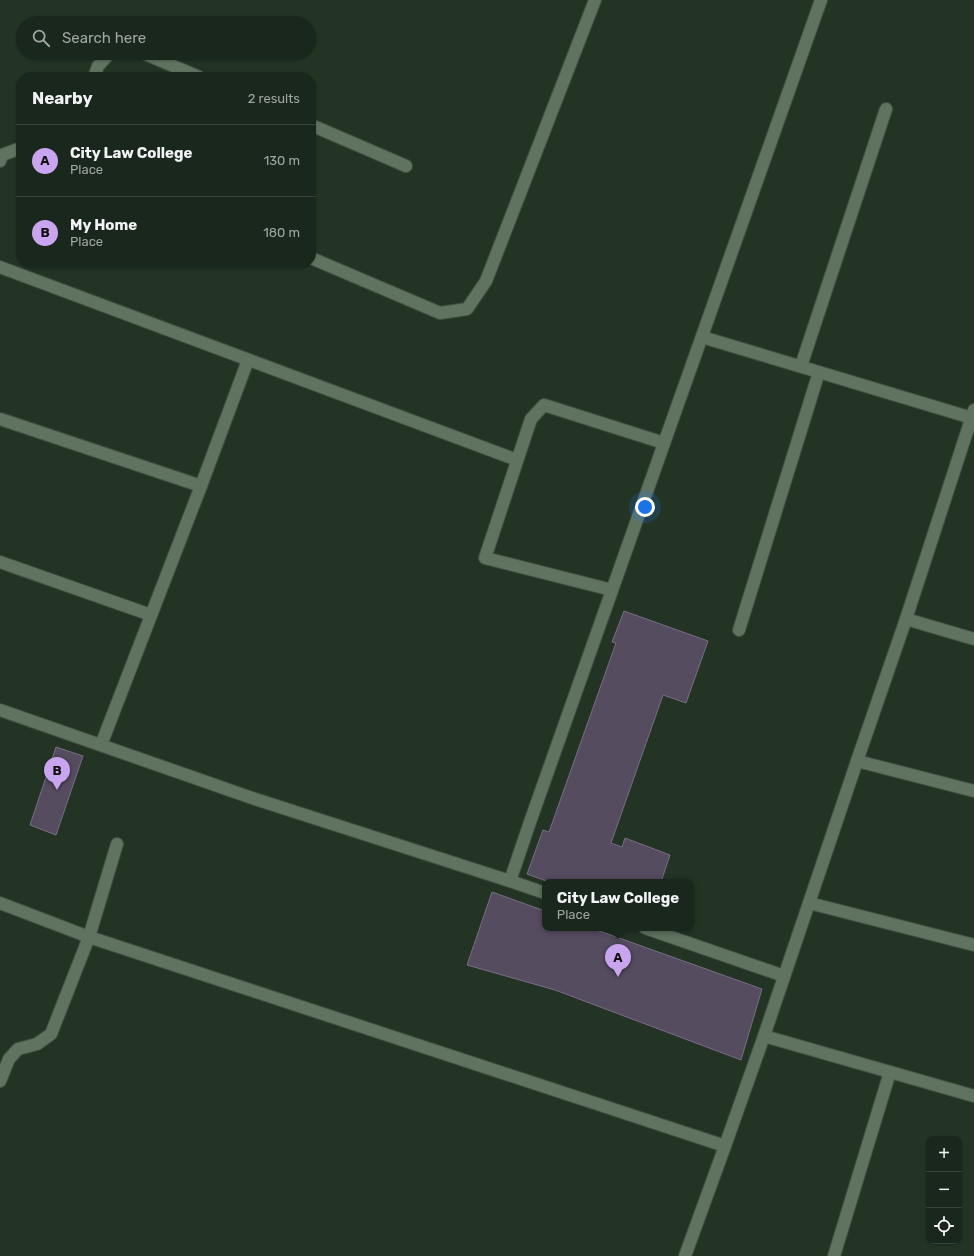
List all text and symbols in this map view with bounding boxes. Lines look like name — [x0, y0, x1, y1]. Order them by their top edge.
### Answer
search box — [16, 16, 316, 60]
icon: search — [30, 27, 52, 49]
text: Search here — [62, 29, 146, 47]
text: Nearby — [32, 88, 93, 108]
text: 2 results — [248, 91, 300, 106]
text: City Law College — [70, 144, 192, 162]
text: A — [40, 153, 50, 168]
text: 130 m — [264, 153, 300, 168]
text: Place — [70, 162, 103, 177]
text: My Home — [70, 216, 137, 234]
text: B — [40, 225, 50, 240]
text: 180 m — [263, 225, 300, 240]
text: Place — [70, 234, 103, 249]
your location — [635, 497, 655, 517]
pin: B — [44, 757, 70, 790]
popup — [542, 879, 694, 931]
text: City Law College — [557, 889, 679, 907]
text: Place — [557, 907, 590, 922]
pin: A — [605, 944, 631, 977]
map controls — [926, 1136, 962, 1244]
button: + — [926, 1136, 962, 1172]
button: − — [926, 1172, 962, 1208]
button: locate — [926, 1208, 962, 1244]

